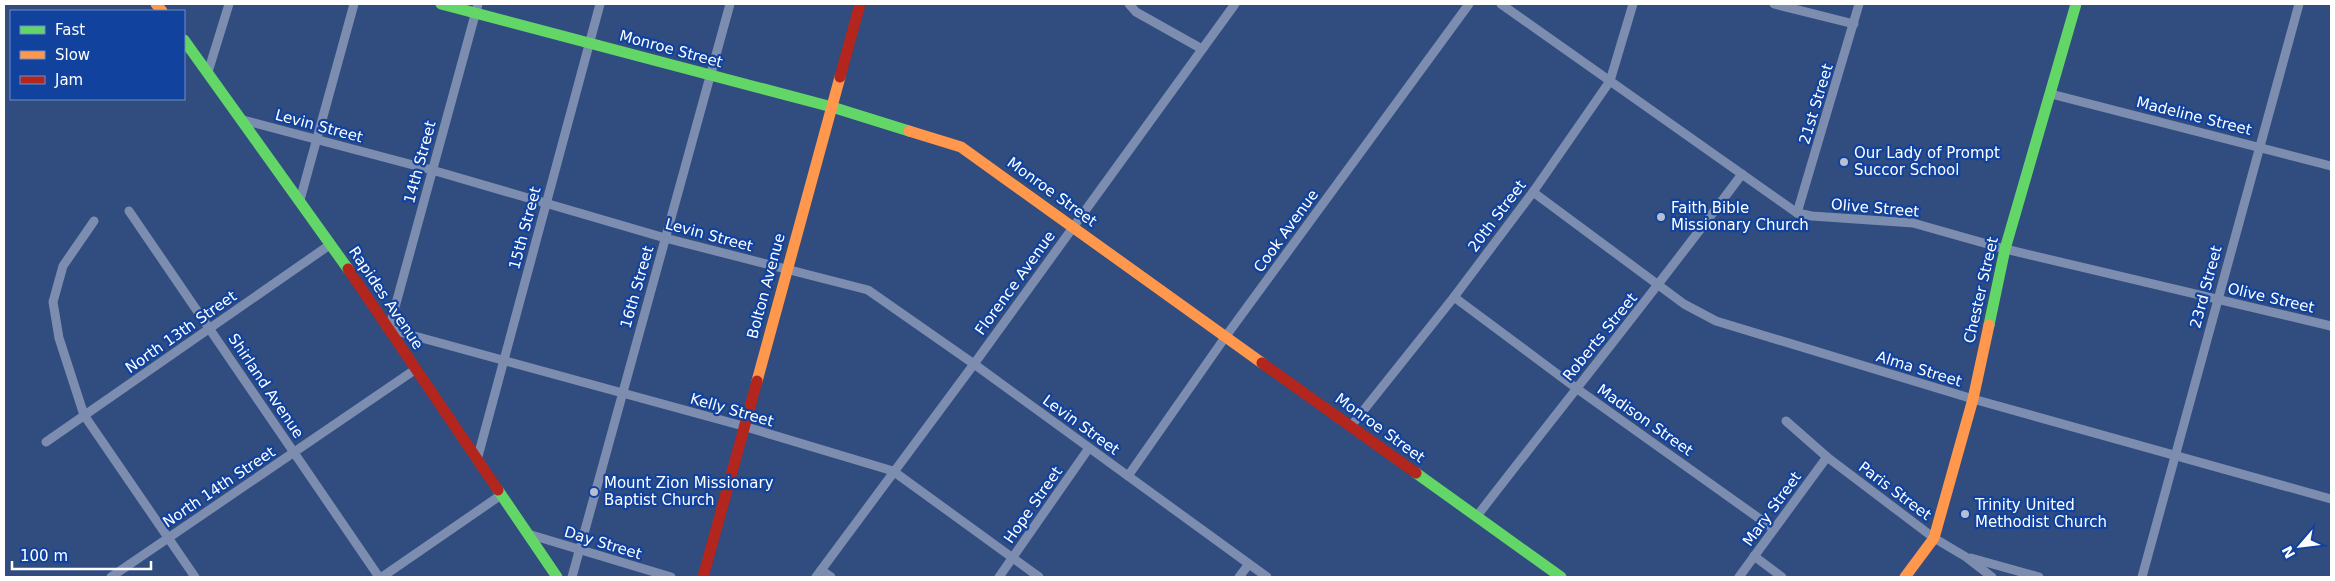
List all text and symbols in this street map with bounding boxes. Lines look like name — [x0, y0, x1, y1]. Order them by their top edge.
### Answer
legend — [10, 10, 185, 100]
text: Fast — [55, 21, 85, 39]
street label: Monroe Street — [617, 27, 725, 71]
text: Slow — [55, 46, 90, 64]
street label: 21st Street — [1795, 62, 1837, 146]
text: Jam — [54, 71, 83, 89]
street label: Madeline Street — [2134, 93, 2254, 139]
street label: Levin Street — [273, 106, 365, 146]
street label: 14th Street — [400, 119, 440, 205]
place label: Our Lady of Prompt Succor School — [1854, 144, 2000, 179]
street label: Monroe Street — [1004, 154, 1100, 231]
marker: Our Lady of Prompt Succor School — [1838, 156, 1850, 168]
street label: 20th Street — [1464, 177, 1530, 255]
street label: 15th Street — [505, 185, 545, 271]
street label: Cook Avenue — [1250, 186, 1322, 276]
street label: Olive Street — [1830, 195, 1920, 221]
place label: Faith Bible Missionary Church — [1671, 199, 1809, 234]
marker: Faith Bible Missionary Church — [1655, 211, 1667, 223]
street label: Levin Street — [663, 215, 755, 255]
street label: Florence Avenue — [971, 227, 1059, 339]
street label: Bolton Avenue — [743, 231, 789, 341]
street label: Chester Street — [1960, 235, 2002, 345]
street label: Rapides Avenue — [345, 243, 427, 353]
street label: 16th Street — [617, 244, 657, 330]
street label: 23rd Street — [2186, 244, 2226, 330]
street label: Olive Street — [2226, 279, 2316, 317]
street label: North 13th Street — [122, 287, 240, 377]
street label: Roberts Street — [1559, 289, 1641, 385]
street label: Shirland Avenue — [224, 330, 308, 442]
street label: Alma Street — [1874, 347, 1964, 391]
street label: Madison Street — [1594, 380, 1696, 460]
street label: Kelly Street — [688, 390, 776, 431]
street label: Monroe Street — [1332, 390, 1428, 467]
street label: Levin Street — [1039, 391, 1123, 459]
street label: North 14th Street — [159, 443, 279, 531]
street label: Paris Street — [1855, 458, 1935, 524]
street label: Hope Street — [1000, 463, 1066, 547]
street label: Mary Street — [1739, 468, 1805, 550]
place label: Mount Zion Missionary Baptist Church — [604, 474, 774, 509]
marker: Mount Zion Missionary Baptist Church — [588, 486, 600, 498]
place label: Trinity United Methodist Church — [1974, 496, 2107, 531]
marker: Trinity United Methodist Church — [1959, 508, 1971, 520]
north arrow — [2275, 521, 2325, 571]
street label: Day Street — [562, 523, 644, 563]
scale bar — [12, 538, 151, 570]
text: N — [2279, 543, 2298, 561]
text: 100 m — [20, 547, 68, 565]

